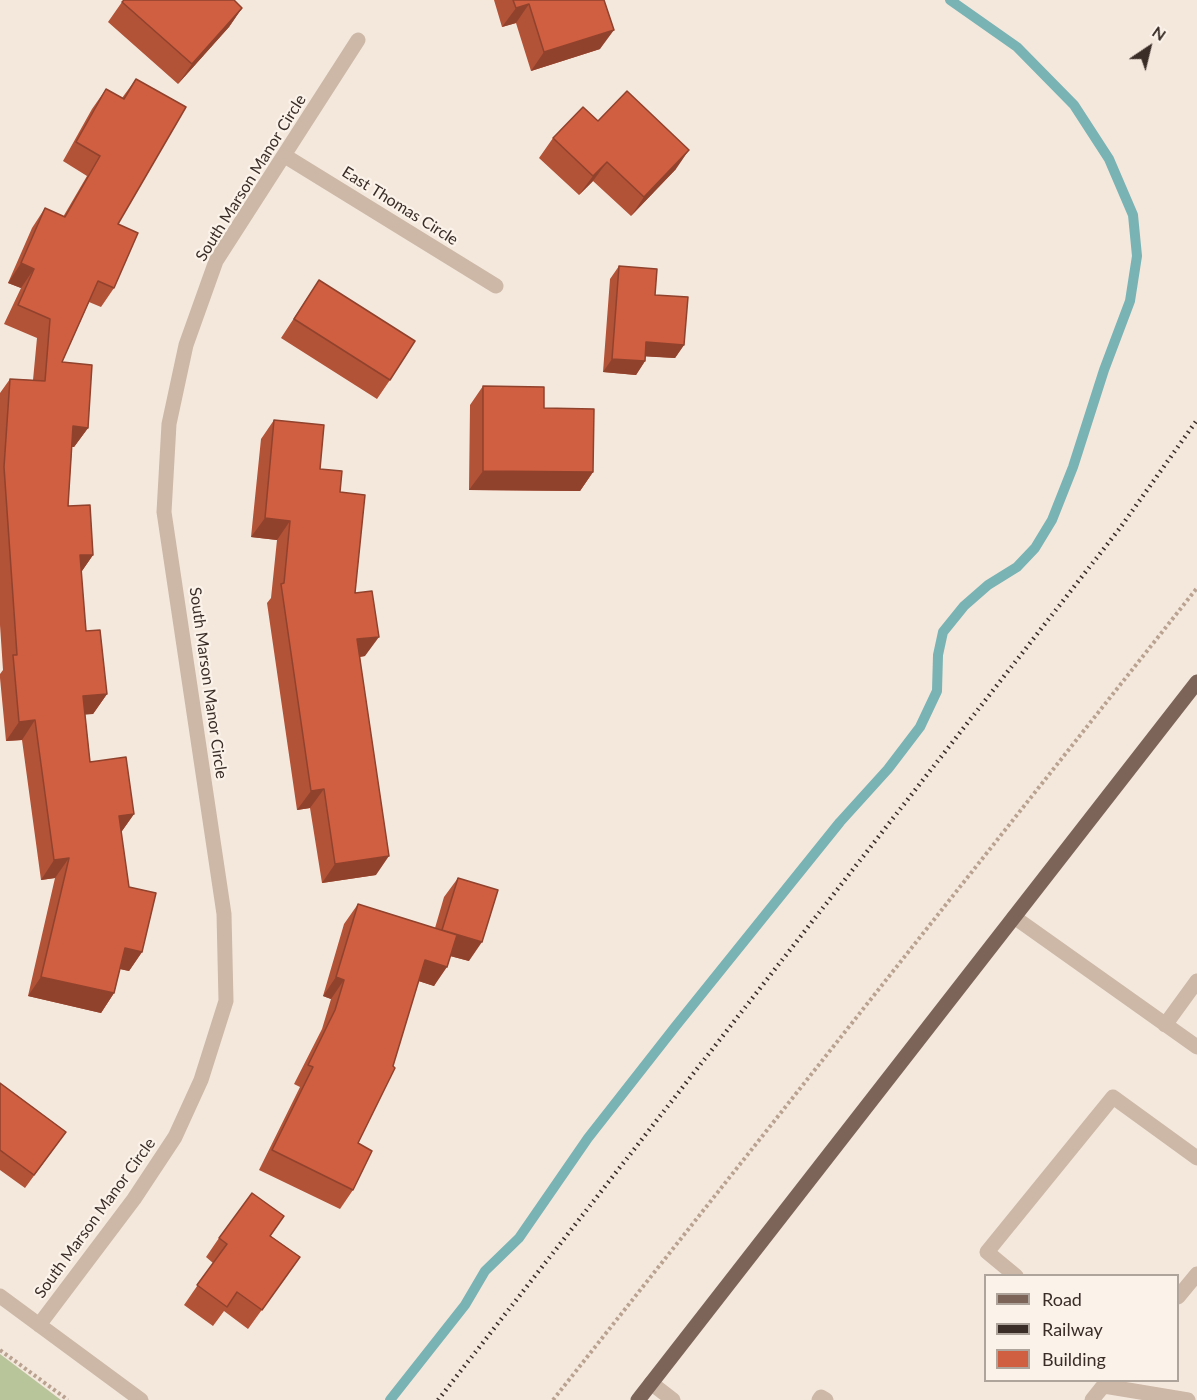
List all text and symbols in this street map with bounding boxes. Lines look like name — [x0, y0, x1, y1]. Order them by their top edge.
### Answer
north arrow — [1119, 18, 1179, 78]
text: N — [1149, 22, 1170, 44]
street label: South Marson Manor Circle — [192, 91, 310, 265]
street label: East Thomas Circle — [338, 163, 462, 249]
street label: South Marson Manor Circle — [185, 586, 231, 780]
street label: South Marson Manor Circle — [30, 1134, 160, 1302]
legend — [984, 1274, 1179, 1382]
text: Road — [1042, 1288, 1082, 1310]
text: Railway — [1042, 1318, 1103, 1340]
text: Building — [1042, 1348, 1106, 1370]

